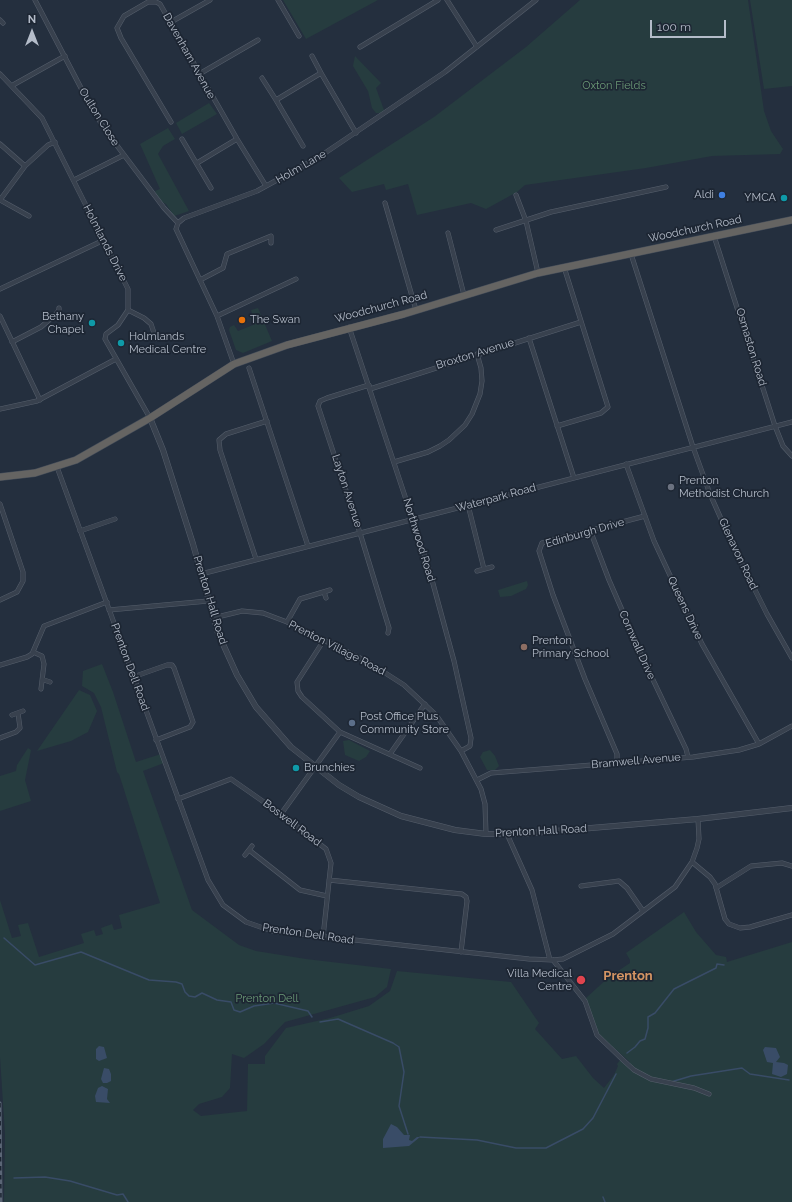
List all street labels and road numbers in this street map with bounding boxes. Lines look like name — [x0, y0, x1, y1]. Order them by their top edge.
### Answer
street label: Davenham Avenue — [160, 11, 218, 101]
street label: Oulton Close — [76, 86, 122, 148]
street label: Holm Lane — [274, 147, 328, 187]
street label: Holmlands Drive — [80, 202, 130, 284]
street label: Woodchurch Road — [647, 213, 743, 245]
street label: Woodchurch Road — [333, 288, 429, 326]
street label: Osmaston Road — [733, 306, 769, 388]
street label: Broxton Avenue — [434, 336, 516, 372]
street label: Layton Avenue — [329, 453, 365, 529]
street label: Waterpark Road — [454, 481, 538, 515]
street label: Northwood Road — [400, 497, 438, 583]
street label: Edinburgh Drive — [544, 515, 626, 551]
street label: Glenavon Road — [716, 516, 760, 592]
street label: Prenton Hall Road — [190, 554, 230, 646]
street label: Queens Drive — [665, 574, 705, 642]
street label: Cornwall Drive — [616, 608, 658, 682]
street label: Prenton Village Road — [286, 618, 388, 678]
street label: Prenton Dell Road — [108, 621, 152, 713]
street label: Bramwell Avenue — [591, 751, 681, 771]
street label: Boswell Road — [260, 797, 324, 849]
street label: Prenton Hall Road — [495, 822, 587, 840]
street label: Prenton Dell Road — [261, 921, 355, 947]

